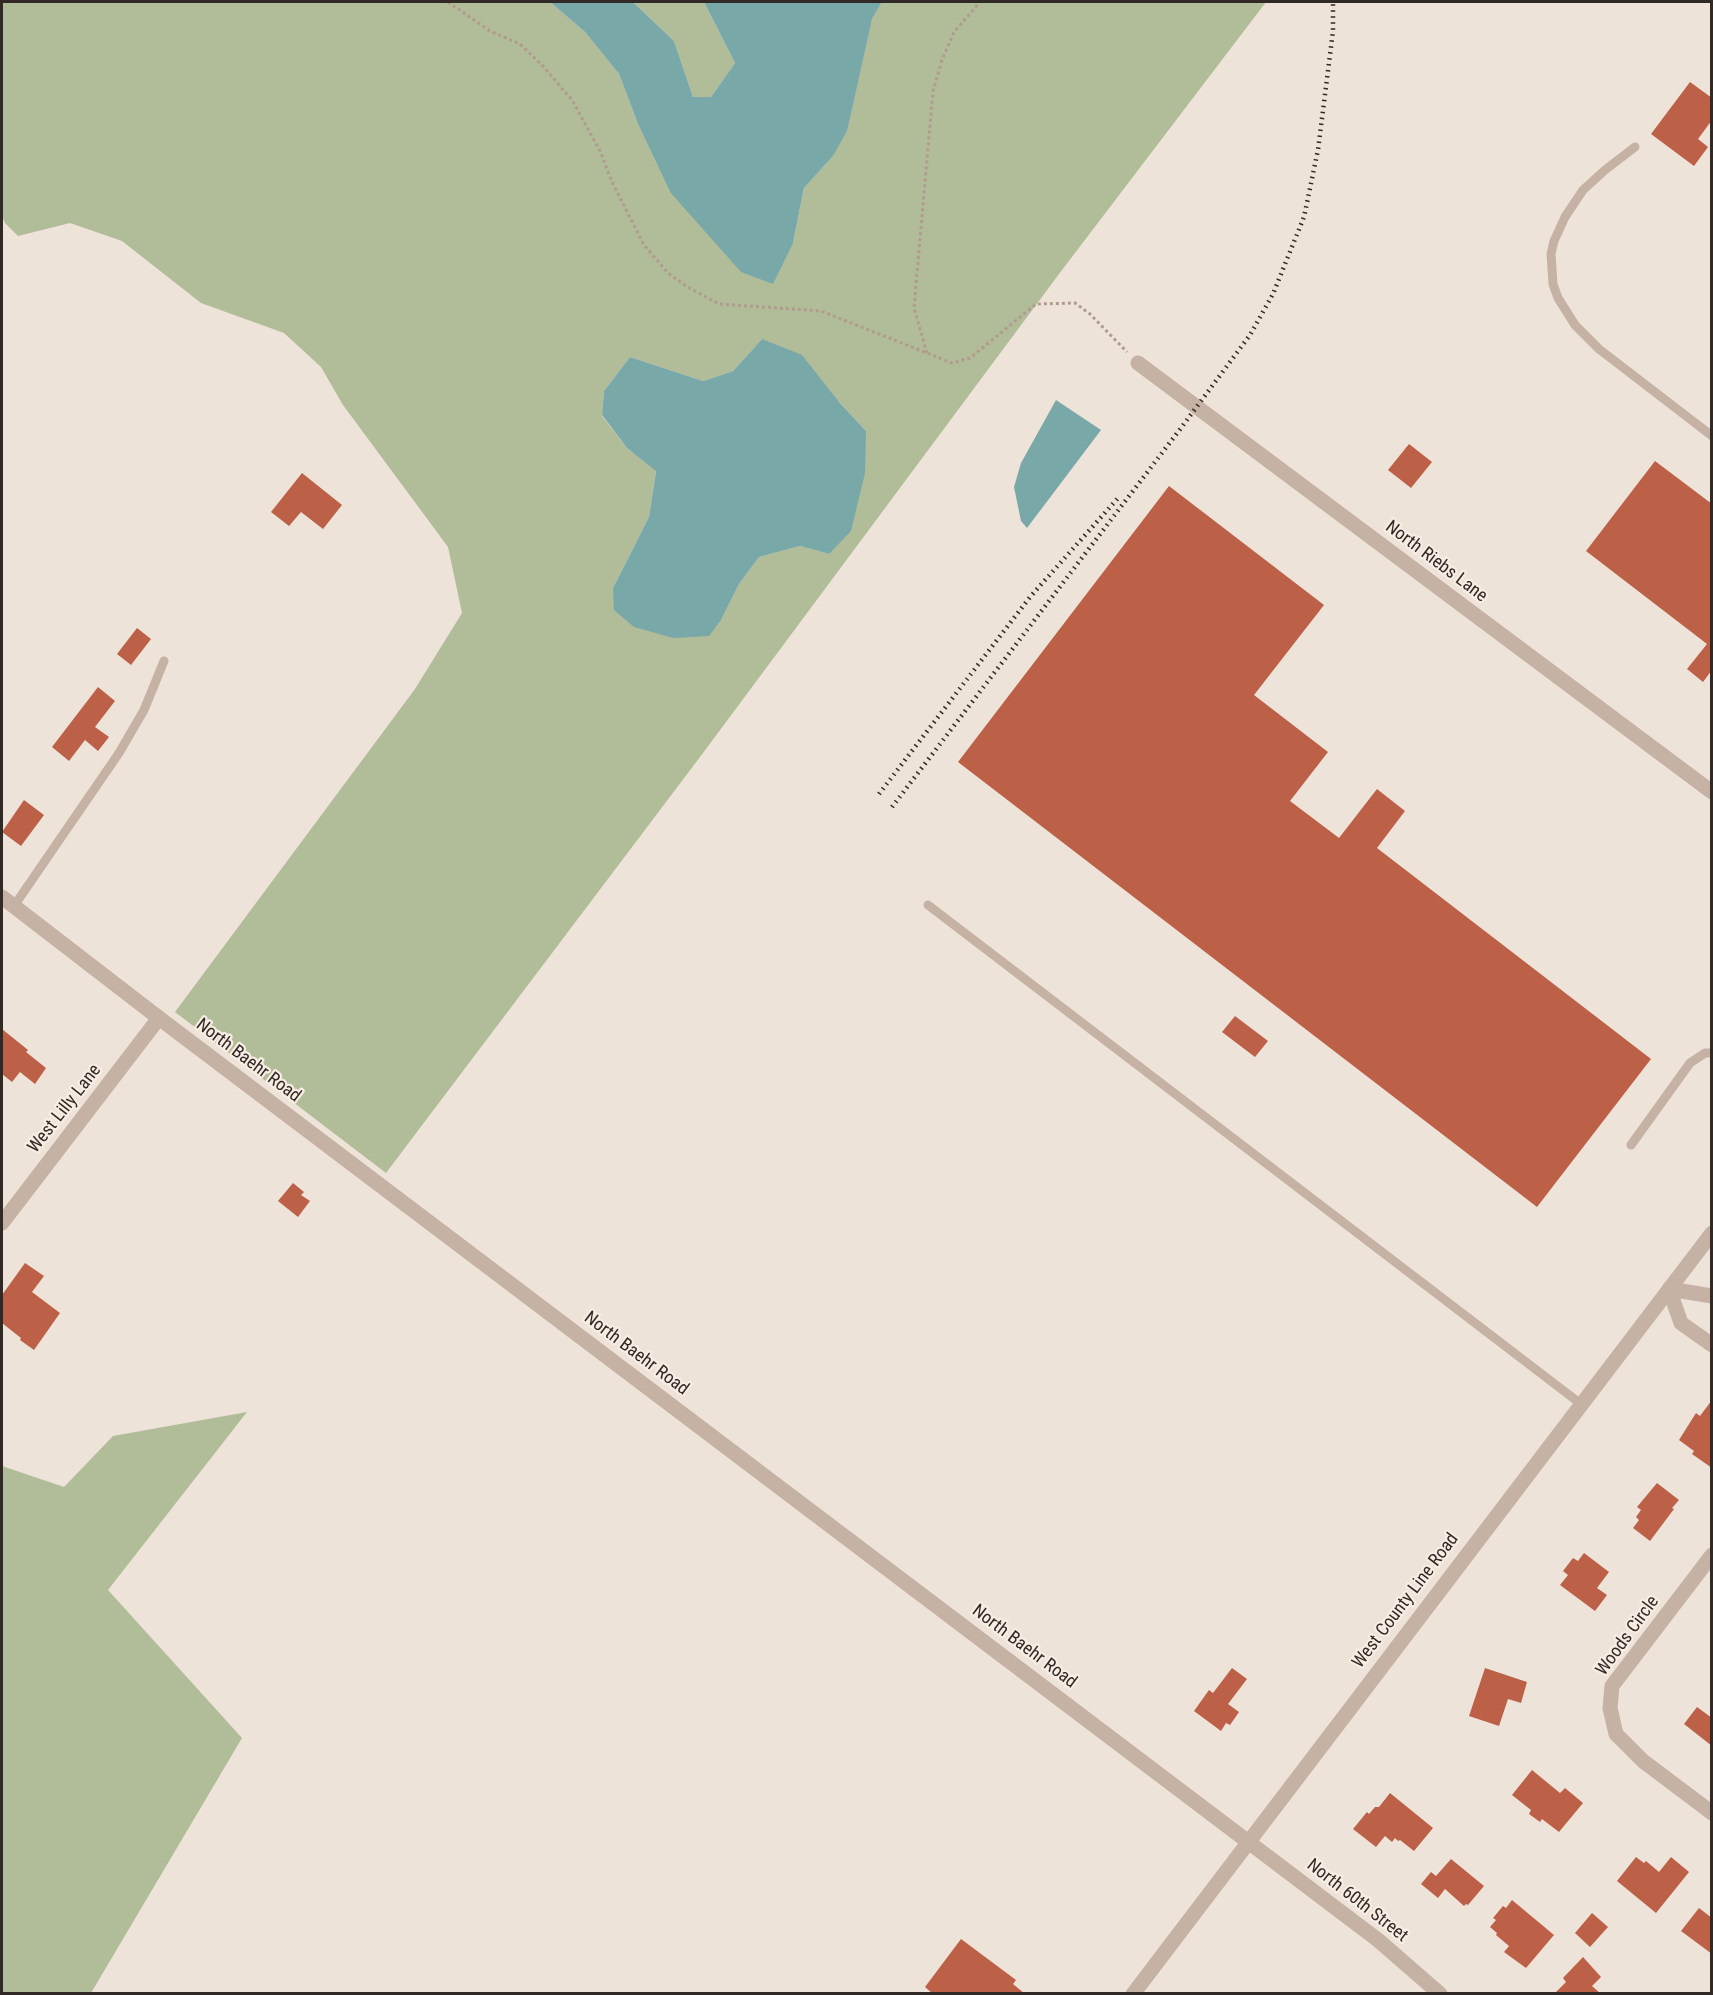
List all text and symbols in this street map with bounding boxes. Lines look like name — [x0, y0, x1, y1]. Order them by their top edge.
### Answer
street label: North Riebs Lane — [1381, 517, 1491, 607]
street label: North Baehr Road — [191, 1015, 305, 1107]
street label: West Lilly Lane — [24, 1060, 106, 1158]
street label: North Baehr Road — [579, 1308, 693, 1400]
street label: West County Line Road — [1348, 1529, 1464, 1673]
street label: Woods Circle — [1592, 1592, 1664, 1680]
street label: North Baehr Road — [967, 1601, 1081, 1693]
street label: North 60th Street — [1302, 1855, 1412, 1947]

